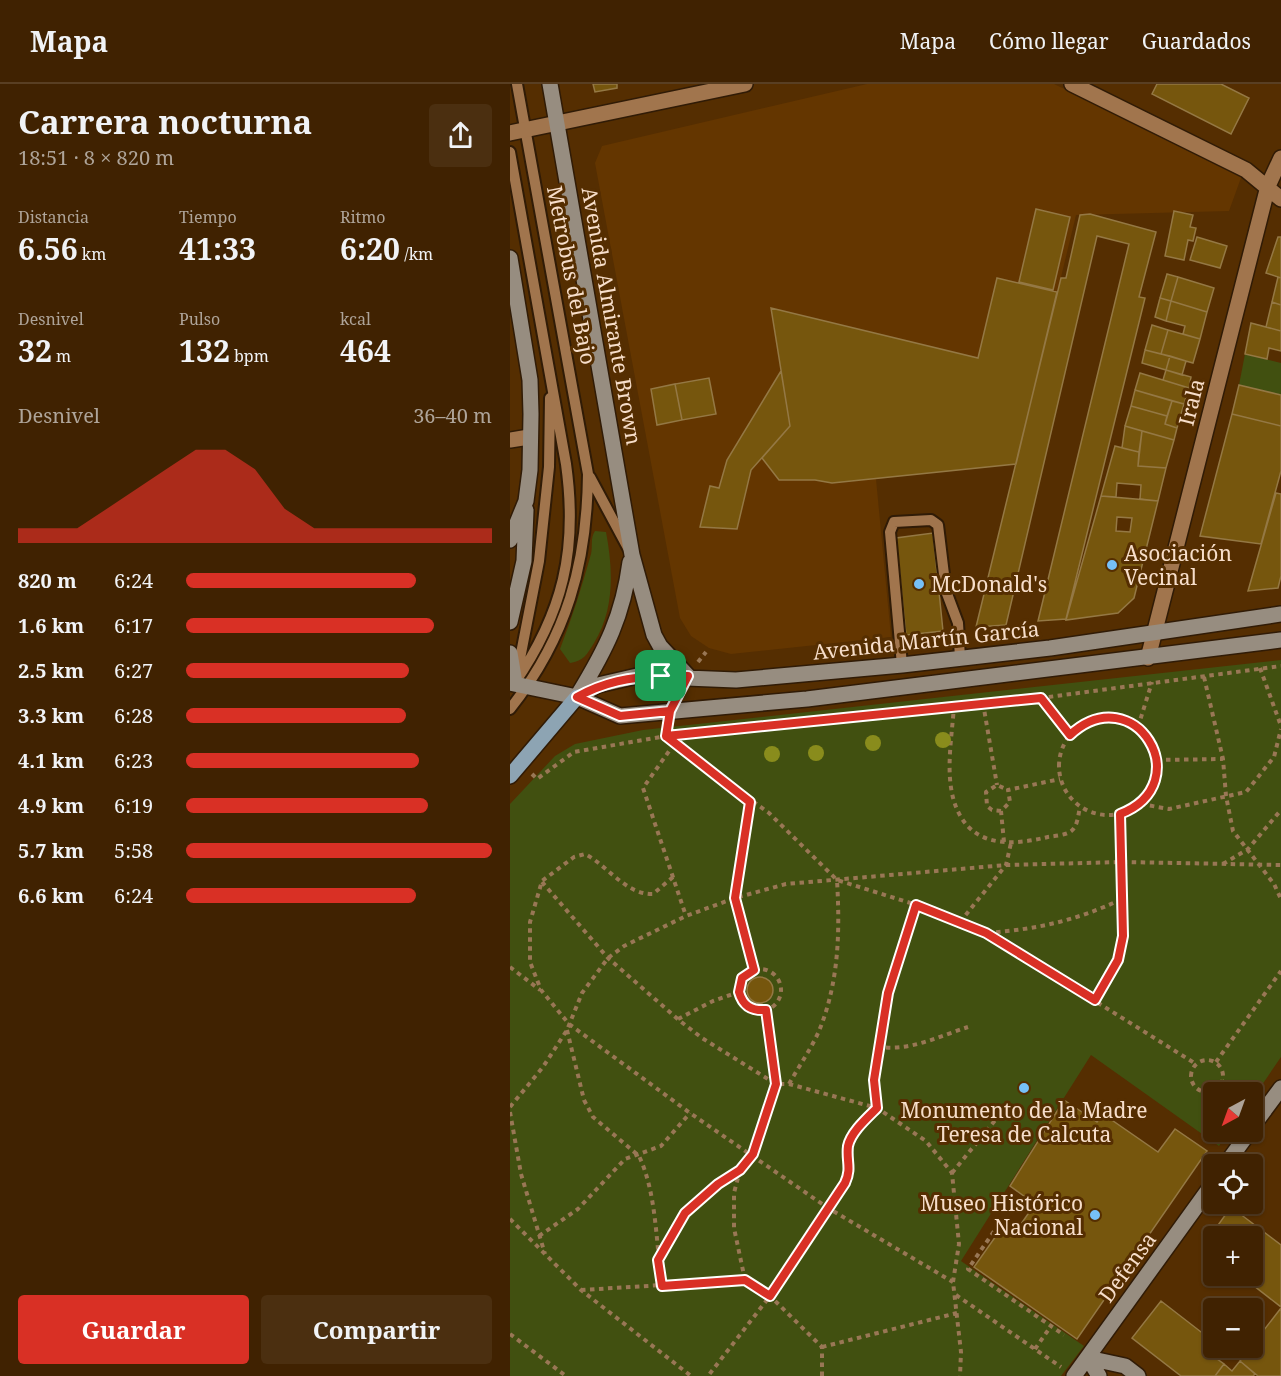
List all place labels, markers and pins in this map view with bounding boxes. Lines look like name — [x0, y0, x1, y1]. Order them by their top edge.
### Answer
place label: Asociación Vecinal — [1124, 539, 1232, 591]
marker: Asociación Vecinal — [1105, 558, 1119, 572]
place label: McDonald's — [931, 570, 1047, 598]
marker: McDonald's — [912, 577, 926, 591]
pin — [635, 650, 686, 701]
marker: Monumento de la Madre Teresa de Calcuta — [1017, 1081, 1031, 1095]
place label: Monumento de la Madre Teresa de Calcuta — [900, 1096, 1148, 1148]
place label: Museo Histórico Nacional — [920, 1189, 1083, 1241]
marker: Museo Histórico Nacional — [1088, 1208, 1102, 1222]

